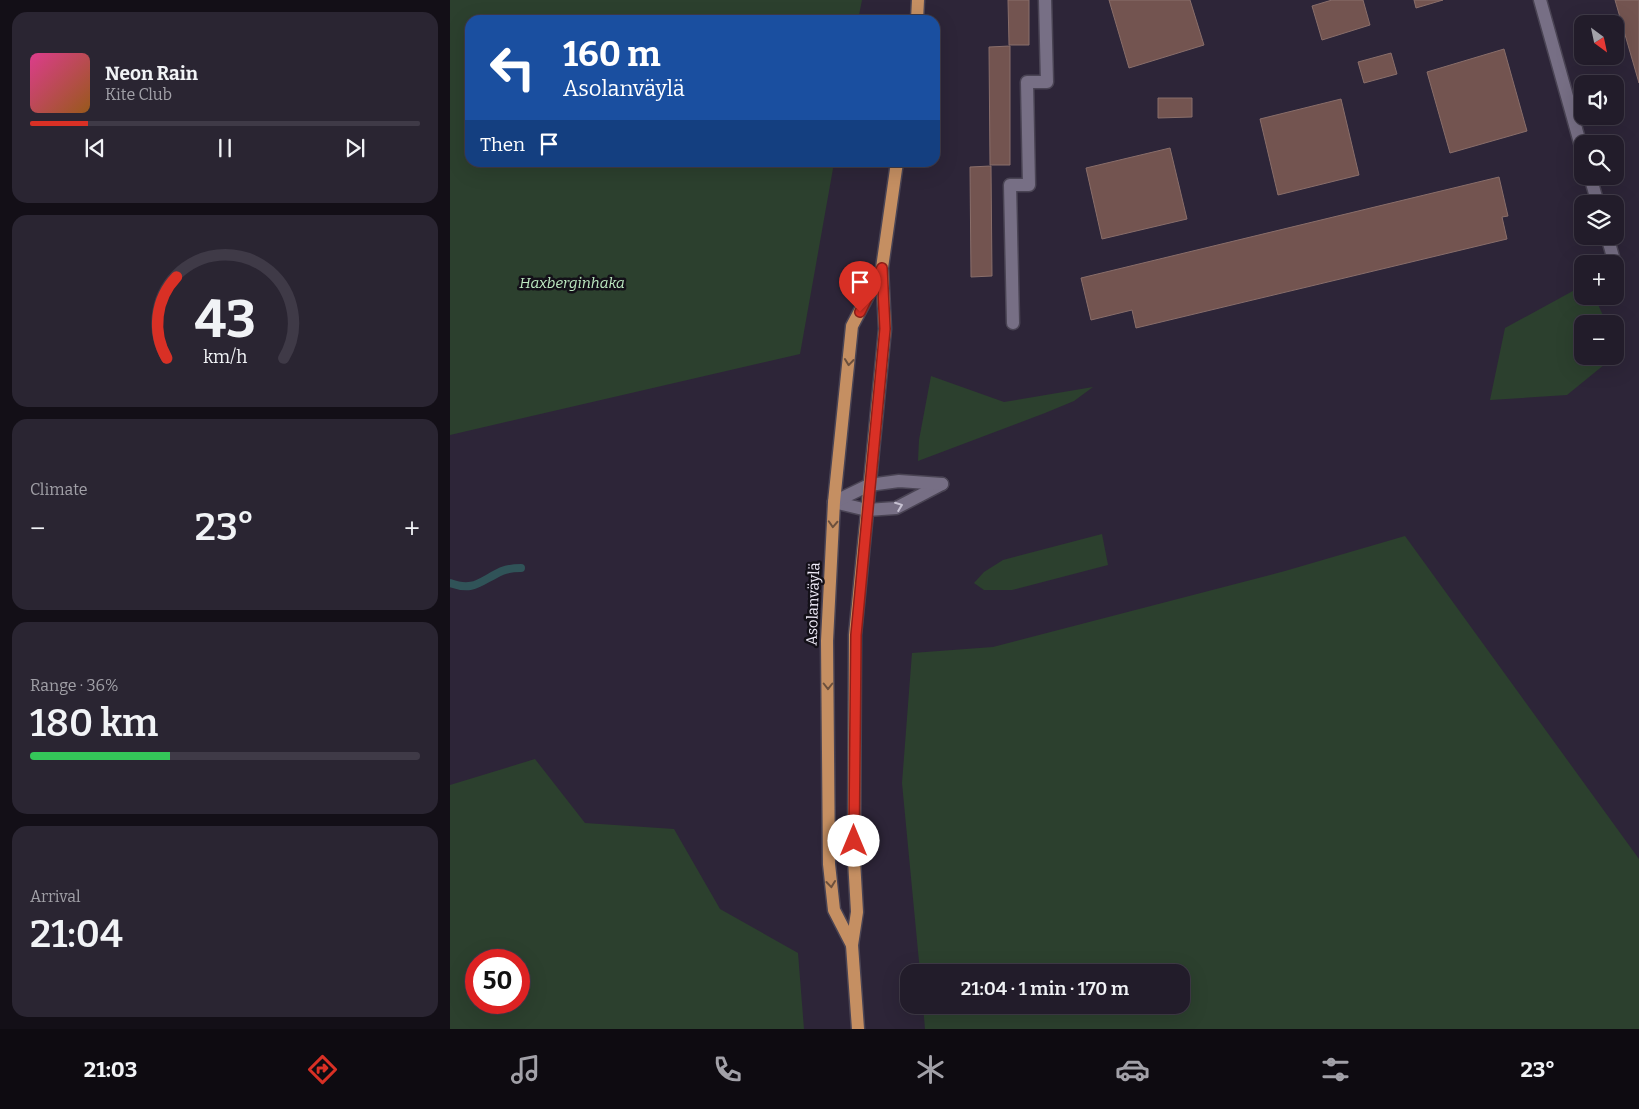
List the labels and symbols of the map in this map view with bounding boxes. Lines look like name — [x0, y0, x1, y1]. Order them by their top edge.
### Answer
north arrow — [1574, 15, 1624, 65]
pin — [839, 261, 881, 312]
park label: Haxberginhaka — [519, 274, 625, 292]
one-way arrow — [843, 358, 854, 366]
one-way arrow — [894, 502, 903, 512]
one-way arrow — [828, 520, 839, 528]
street label: Asolanväylä — [803, 562, 823, 646]
one-way arrow — [823, 682, 833, 690]
position arrow — [827, 814, 879, 866]
one-way arrow — [825, 880, 836, 888]
speed limit sign: 50 — [465, 949, 530, 1014]

